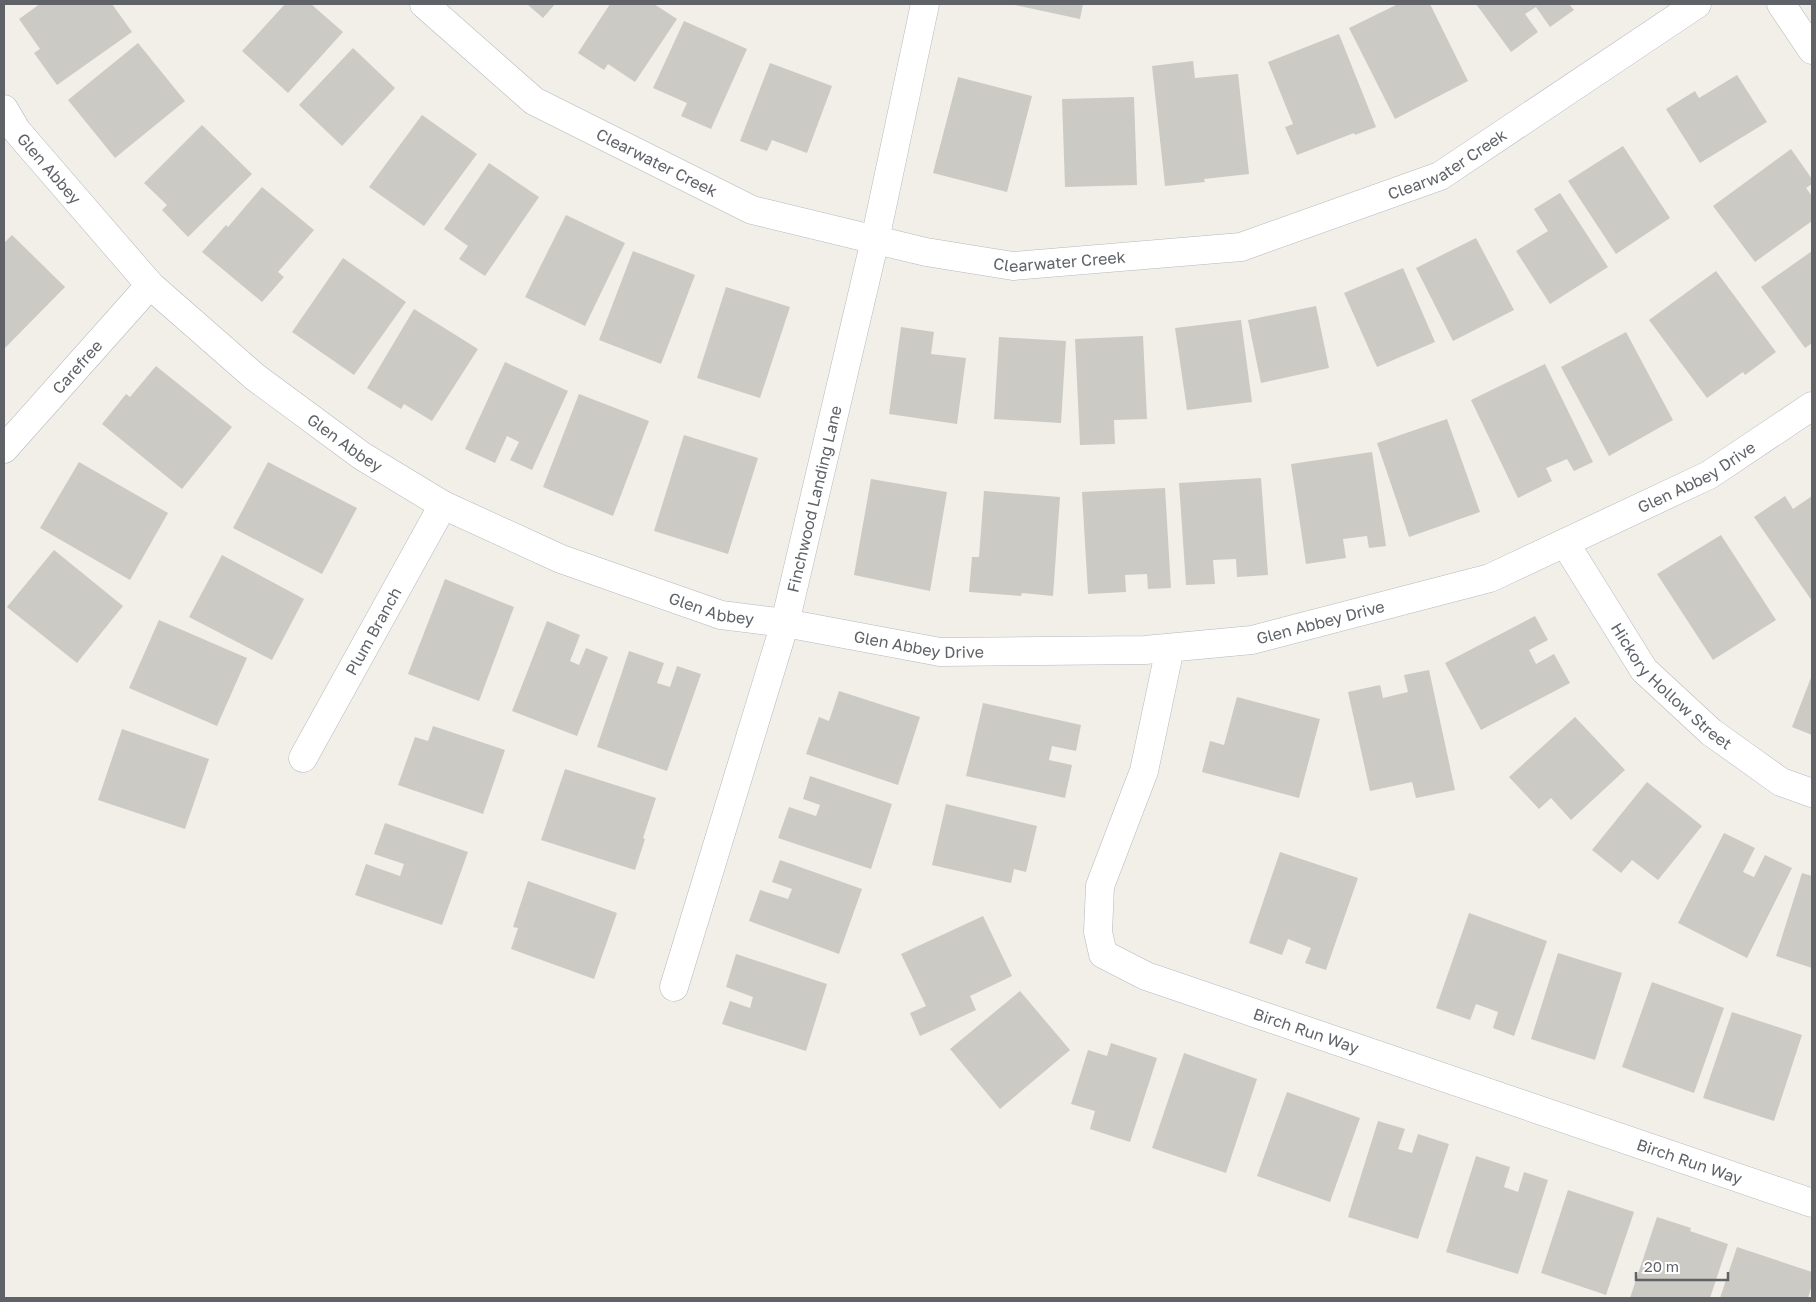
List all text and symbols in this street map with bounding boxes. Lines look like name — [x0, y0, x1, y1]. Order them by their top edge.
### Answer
street label: Clearwater Creek — [593, 124, 721, 201]
street label: Clearwater Creek — [1385, 124, 1510, 204]
street label: Glen Abbey — [13, 129, 86, 208]
street label: Clearwater Creek — [992, 247, 1126, 276]
street label: Carefree — [48, 336, 106, 398]
street label: Finchwood Landing Lane — [783, 403, 846, 594]
street label: Glen Abbey — [303, 409, 386, 476]
street label: Glen Abbey Drive — [1634, 437, 1759, 517]
street label: Plum Branch — [341, 584, 406, 679]
street label: Glen Abbey — [666, 588, 755, 629]
street label: Glen Abbey Drive — [1254, 596, 1387, 648]
street label: Hickory Hollow Street — [1607, 619, 1736, 754]
street label: Glen Abbey Drive — [852, 626, 984, 662]
street label: Birch Run Way — [1251, 1003, 1362, 1058]
street label: Birch Run Way — [1634, 1134, 1745, 1189]
scale bar — [1636, 1250, 1728, 1282]
text: 20 m — [1644, 1257, 1679, 1275]

